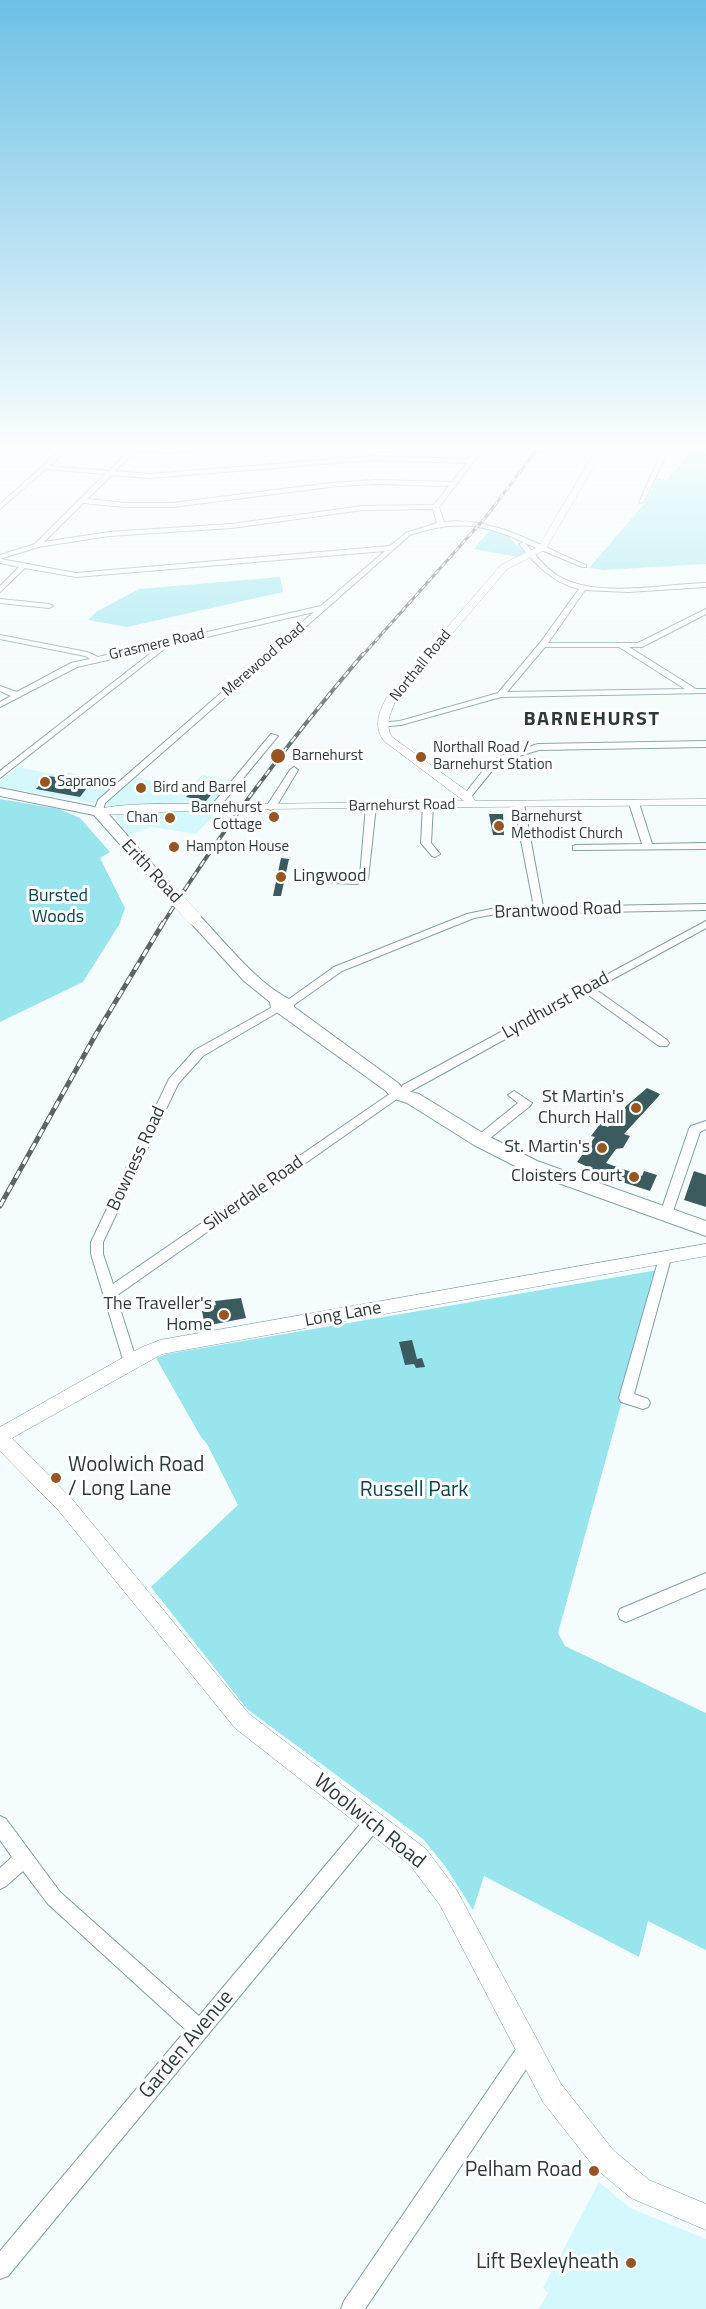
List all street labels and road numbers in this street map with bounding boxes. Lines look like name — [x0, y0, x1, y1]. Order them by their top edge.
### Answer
street label: Merewood Road — [219, 619, 309, 701]
street label: Grasmere Road — [108, 625, 206, 665]
street label: Northall Road — [387, 627, 455, 705]
street label: Barnehurst Road — [348, 796, 456, 816]
street label: Erith Road — [116, 836, 186, 908]
street label: Brantwood Road — [494, 898, 622, 924]
street label: Lyndhurst Road — [499, 968, 613, 1044]
street label: Bowness Road — [103, 1103, 171, 1215]
street label: Silverdale Road — [200, 1152, 308, 1236]
street label: Long Lane — [303, 1298, 383, 1332]
street label: Woolwich Road — [308, 1769, 430, 1875]
street label: Garden Avenue — [134, 1986, 240, 2104]

